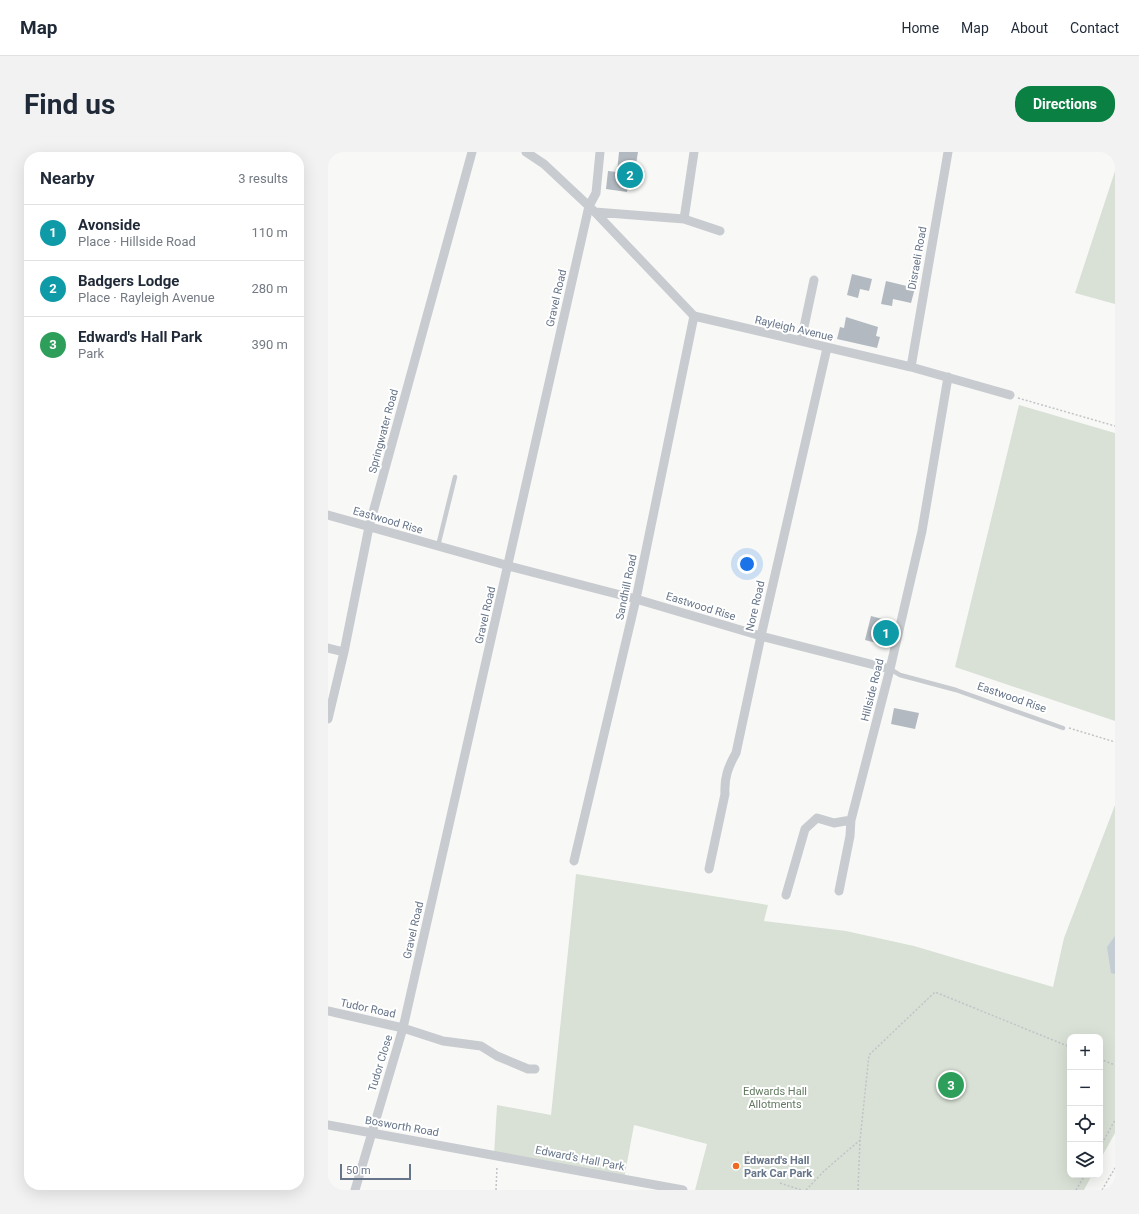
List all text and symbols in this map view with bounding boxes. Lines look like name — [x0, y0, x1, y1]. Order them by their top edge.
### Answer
text: Map — [20, 16, 58, 39]
text: Home — [901, 20, 939, 36]
text: Map — [961, 20, 989, 36]
text: About — [1011, 20, 1048, 36]
text: Contact — [1070, 20, 1119, 36]
button: Directions — [1015, 86, 1115, 122]
text: Find us — [24, 88, 115, 121]
pin: 2 — [617, 160, 643, 190]
text: Nearby — [40, 168, 95, 188]
text: 3 results — [238, 171, 288, 186]
text: Avonside — [78, 216, 140, 234]
text: 1 — [49, 225, 57, 240]
text: 110 m — [251, 225, 288, 240]
street label: Disraeli Road — [906, 225, 929, 291]
text: Place · Hillside Road — [78, 234, 196, 249]
street label: Gravel Road — [544, 268, 569, 328]
text: Badgers Lodge — [78, 272, 179, 290]
text: 2 — [49, 281, 57, 296]
text: 280 m — [251, 281, 288, 296]
text: Place · Rayleigh Avenue — [78, 290, 215, 305]
street label: Rayleigh Avenue — [753, 313, 834, 344]
text: Edward's Hall Park — [78, 328, 202, 346]
text: 3 — [49, 337, 57, 352]
text: 390 m — [251, 337, 288, 352]
text: Park — [78, 346, 104, 361]
street label: Springwater Road — [366, 388, 401, 475]
street label: Eastwood Rise — [351, 504, 425, 537]
street label: Sandhill Road — [613, 553, 640, 621]
your location — [737, 554, 757, 574]
street label: Nore Road — [743, 580, 768, 633]
street label: Gravel Road — [473, 585, 498, 645]
street label: Eastwood Rise — [664, 590, 737, 623]
pin: 1 — [873, 618, 899, 648]
street label: Hillside Road — [858, 657, 887, 723]
street label: Eastwood Rise — [976, 680, 1048, 715]
street label: Gravel Road — [401, 900, 426, 960]
street label: Tudor Road — [339, 996, 397, 1021]
street label: Tudor Close — [366, 1033, 395, 1093]
map controls — [1067, 1034, 1103, 1178]
button: + — [1067, 1034, 1103, 1070]
pin: 3 — [938, 1070, 964, 1100]
button: − — [1067, 1070, 1103, 1106]
park label: Edwards Hall Allotments — [743, 1085, 807, 1111]
button: locate — [1067, 1106, 1103, 1142]
street label: Bosworth Road — [364, 1114, 440, 1139]
button: layers — [1067, 1142, 1103, 1178]
street label: Edward's Hall Park — [534, 1143, 626, 1174]
place label: Edward's Hall Park Car Park — [744, 1154, 812, 1180]
marker: Edward's Hall Park Car Park — [731, 1161, 741, 1171]
scale bar — [340, 1162, 411, 1181]
text: 50 m — [346, 1164, 371, 1177]

